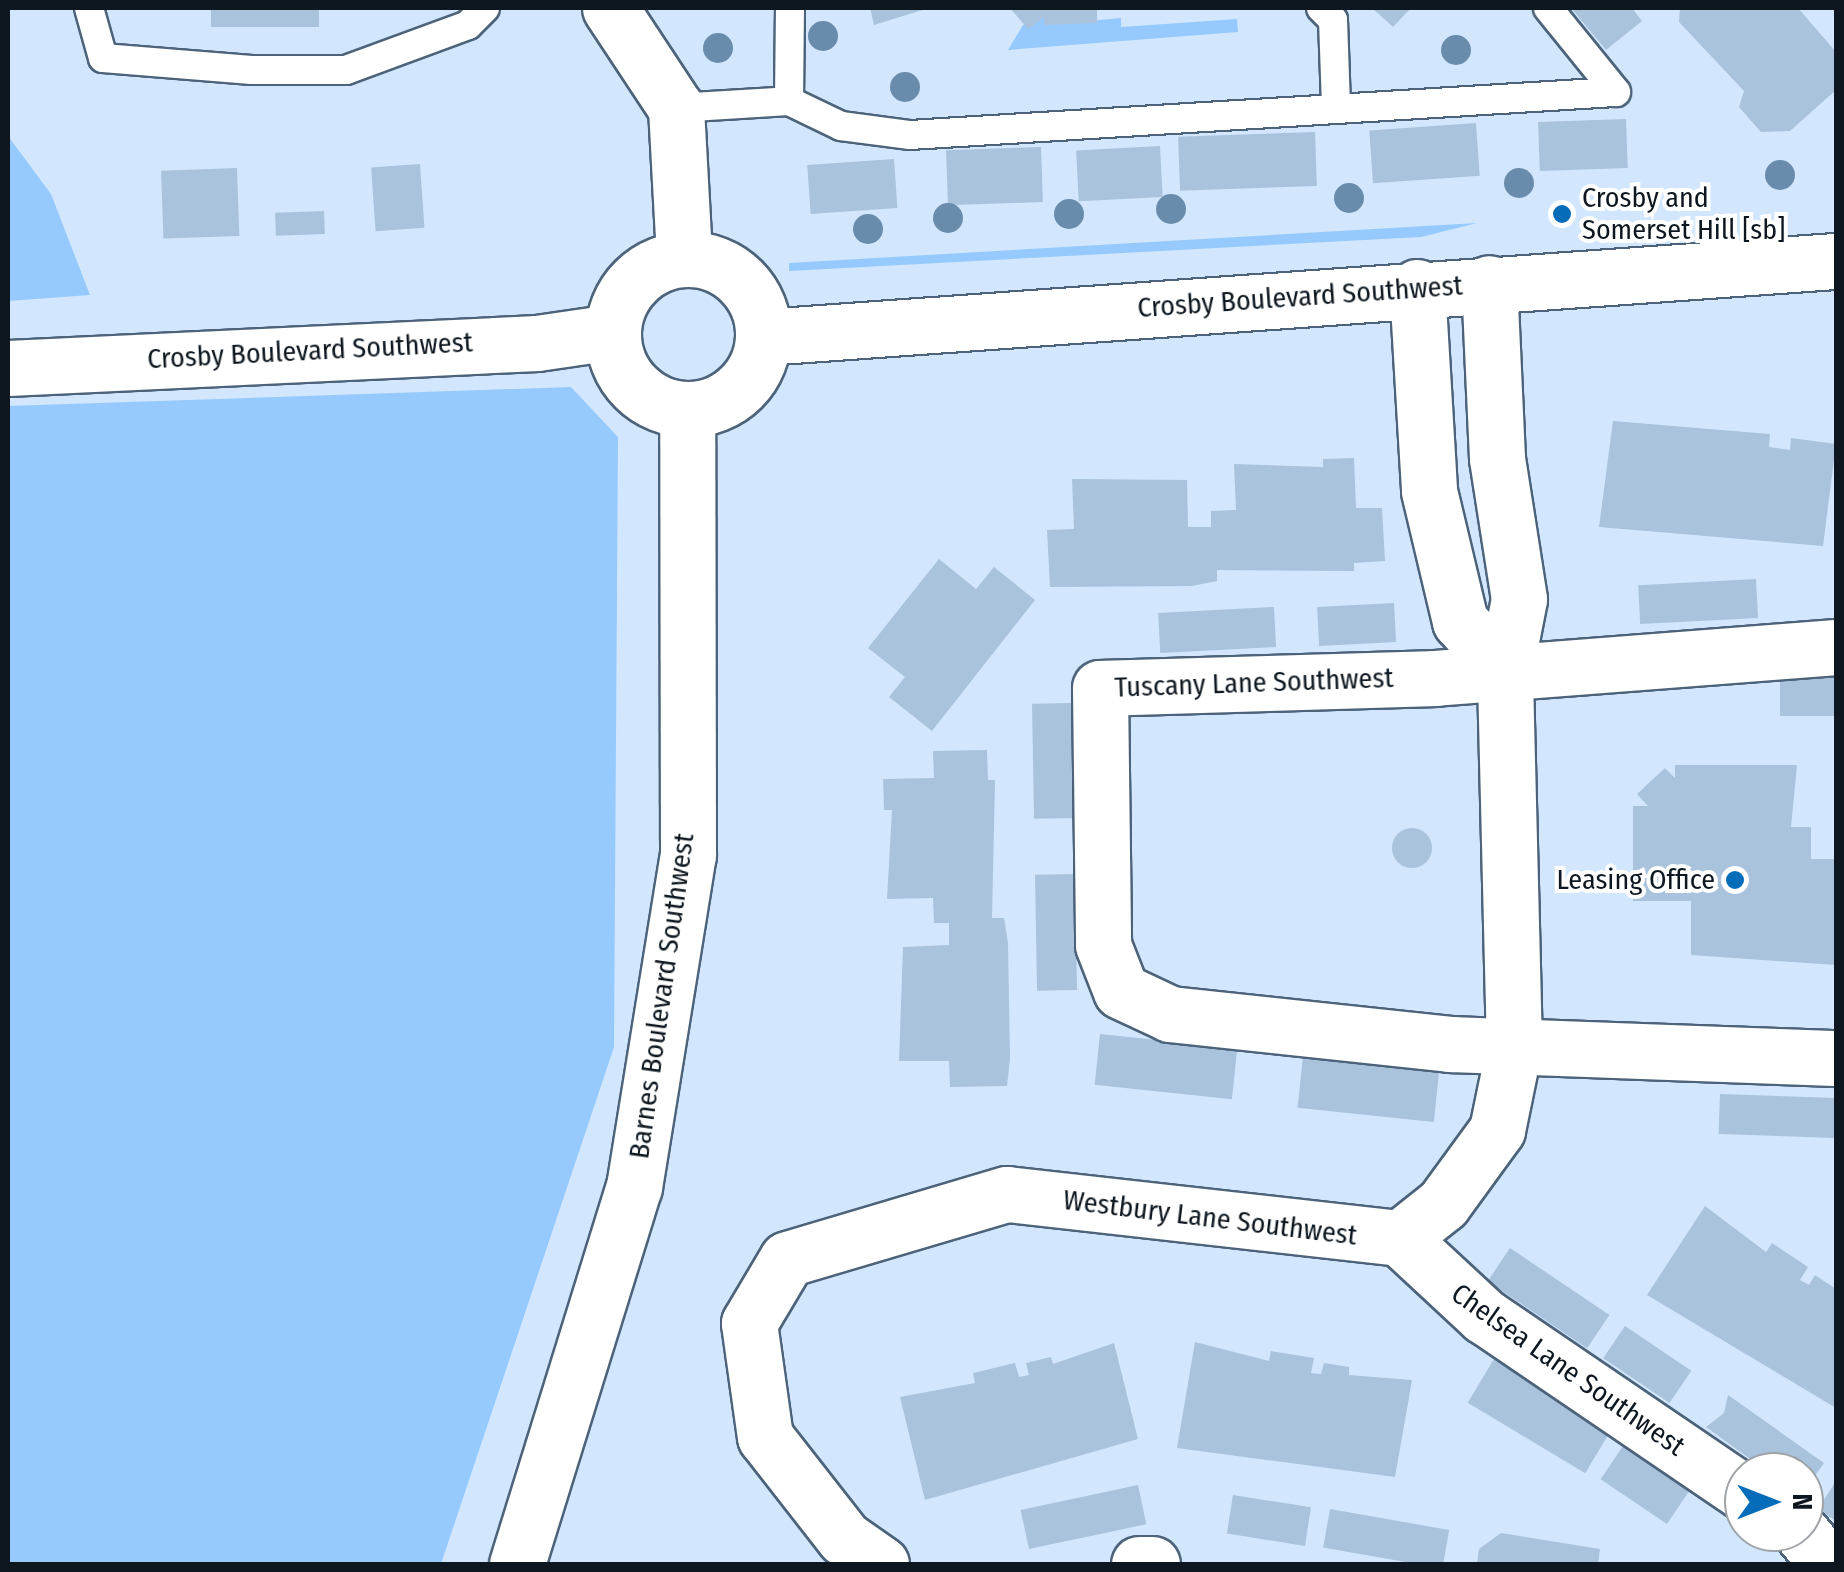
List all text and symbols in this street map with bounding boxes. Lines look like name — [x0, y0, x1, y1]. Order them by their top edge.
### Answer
place label: Crosby and Somerset Hill [sb] — [1582, 181, 1785, 247]
marker: Crosby and Somerset Hill [sb] — [1551, 203, 1573, 225]
street label: Crosby Boulevard Southwest — [1136, 269, 1464, 325]
street label: Crosby Boulevard Southwest — [146, 326, 474, 376]
street label: Tuscany Lane Southwest — [1114, 661, 1394, 705]
street label: Barnes Boulevard Southwest — [623, 831, 701, 1161]
place label: Leasing Office — [1557, 863, 1715, 897]
marker: Leasing Office — [1724, 869, 1746, 891]
street label: Westbury Lane Southwest — [1061, 1183, 1359, 1253]
street label: Chelsea Lane Southwest — [1445, 1277, 1691, 1463]
north arrow — [1724, 1452, 1824, 1552]
text: N — [1786, 1494, 1819, 1510]

